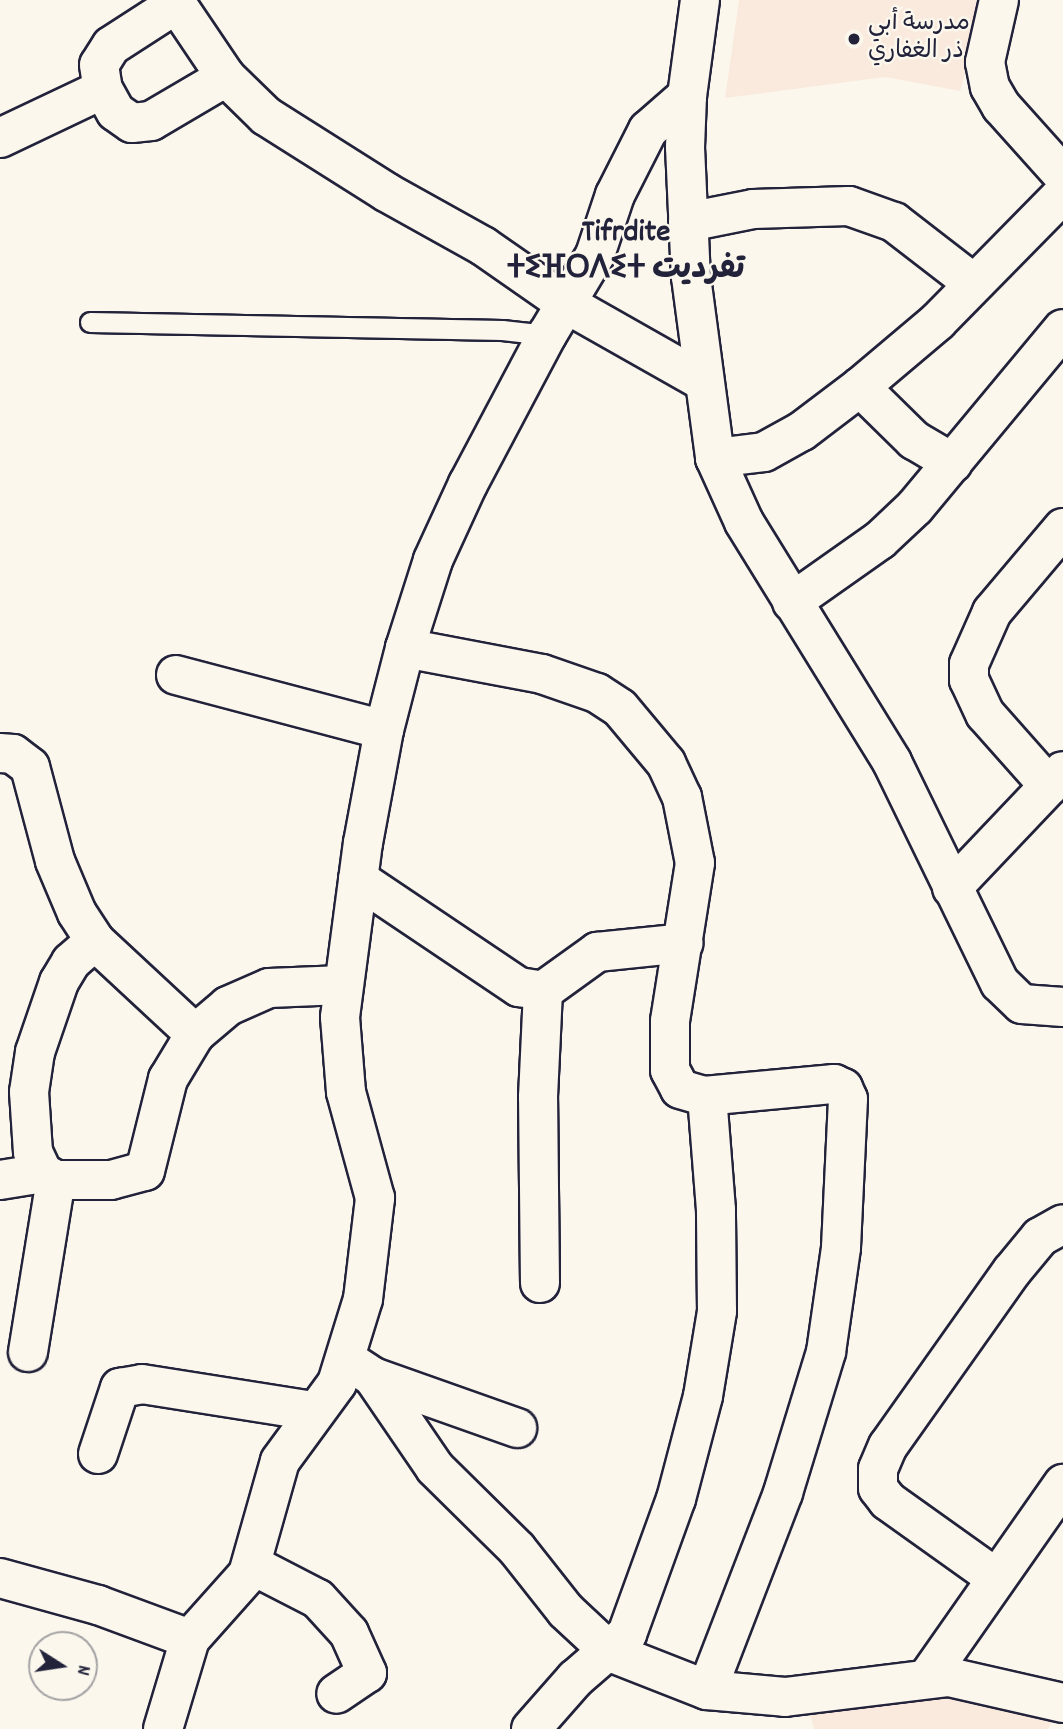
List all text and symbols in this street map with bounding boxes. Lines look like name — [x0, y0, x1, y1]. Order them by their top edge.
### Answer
place label: مدرسة أبي ذر الغفاري — [868, 11, 970, 67]
marker: مدرسة أبي ذر الغفاري — [846, 31, 862, 47]
district label: Tifrdite ⵜⵉⴼⵔⴷⵉⵜ تفرديت — [507, 216, 745, 291]
north arrow — [28, 1631, 98, 1701]
text: N — [68, 1663, 96, 1677]

